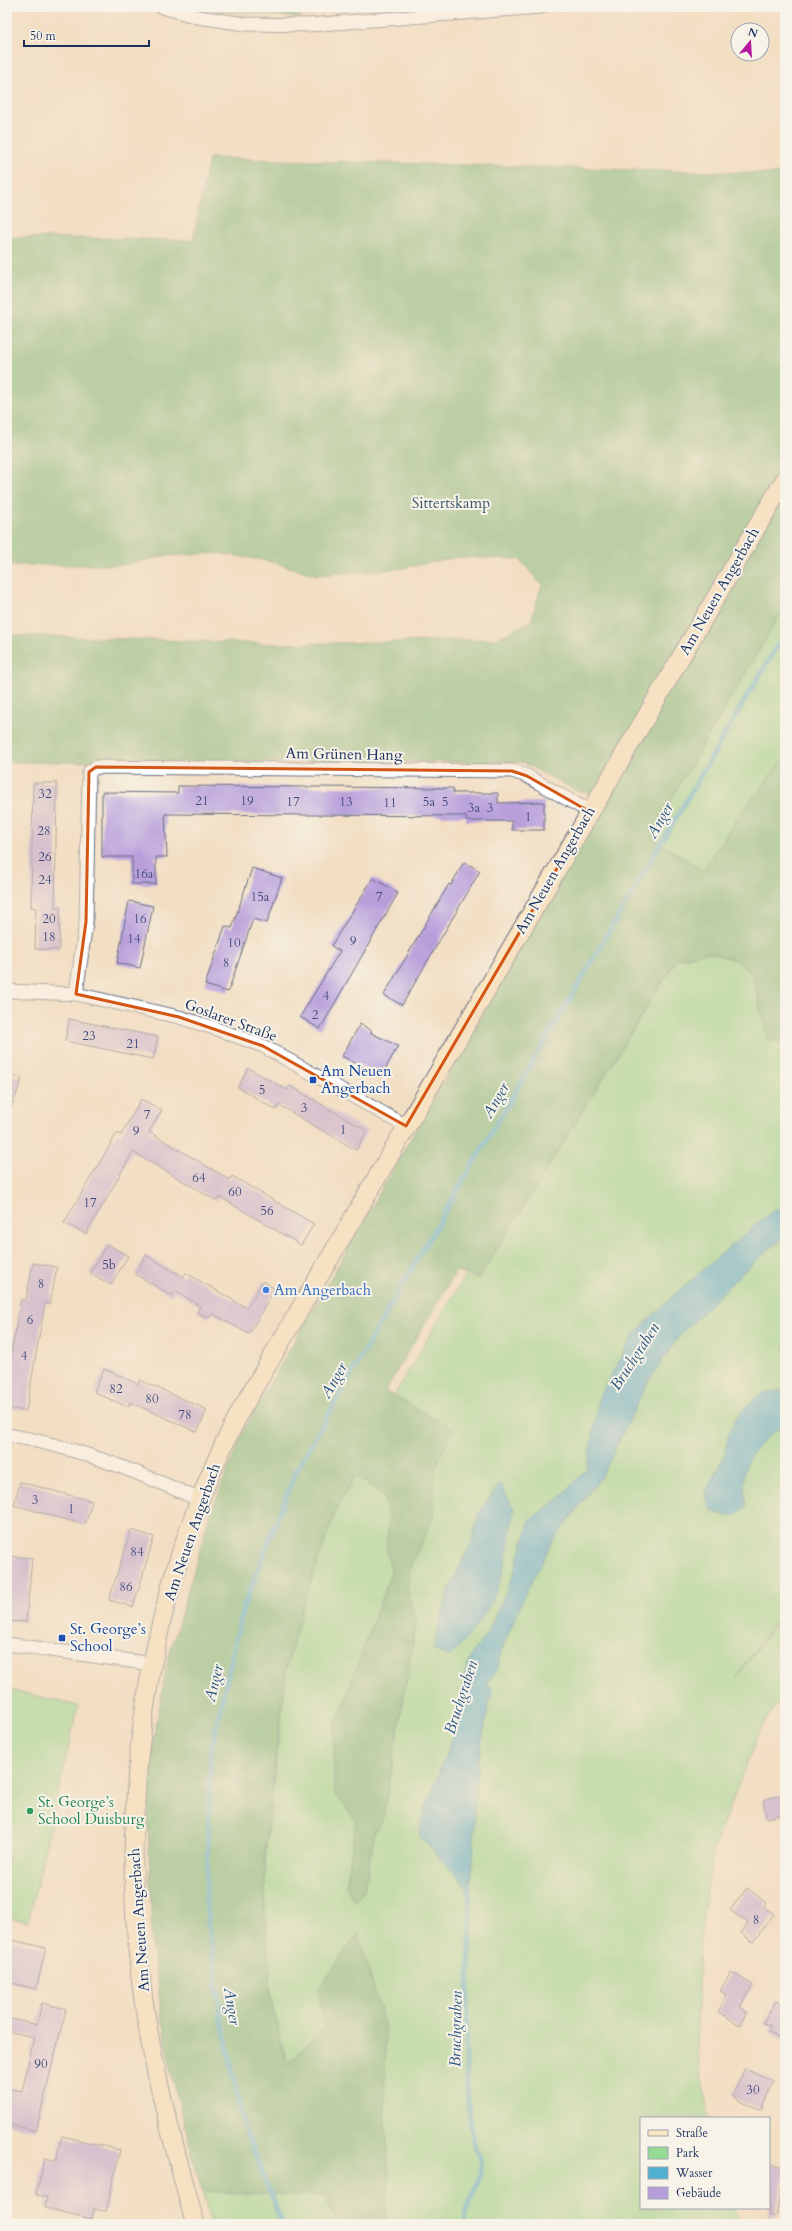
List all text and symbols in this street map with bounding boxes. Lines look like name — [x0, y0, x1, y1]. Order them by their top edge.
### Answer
scale bar — [24, 22, 149, 48]
north arrow — [730, 22, 770, 62]
text: N — [746, 24, 760, 42]
text: 50 m — [30, 28, 57, 44]
park label: Sittertskamp — [412, 493, 490, 513]
street label: Am Neuen Angerbach — [674, 523, 764, 658]
street label: Am Grünen Hang — [285, 743, 403, 765]
house number: 32 — [38, 785, 52, 803]
house number: 21 — [195, 792, 209, 810]
house number: 19 — [240, 792, 254, 810]
house number: 17 — [286, 793, 300, 811]
house number: 13 — [339, 793, 353, 811]
house number: 5a — [423, 793, 436, 811]
house number: 5 — [442, 793, 448, 811]
house number: 11 — [383, 794, 397, 812]
water label: Anger — [640, 798, 679, 843]
house number: 3a — [468, 799, 481, 817]
house number: 3 — [487, 799, 493, 817]
street label: Am Neuen Angerbach — [510, 802, 600, 937]
house number: 1 — [525, 808, 531, 826]
house number: 28 — [37, 822, 51, 840]
house number: 26 — [38, 848, 52, 866]
house number: 16a — [135, 865, 154, 883]
house number: 24 — [38, 871, 52, 889]
house number: 15a — [251, 888, 270, 906]
house number: 7 — [376, 888, 383, 906]
house number: 20 — [42, 910, 56, 928]
house number: 16 — [133, 910, 147, 928]
house number: 18 — [42, 928, 56, 946]
house number: 14 — [127, 930, 141, 948]
house number: 9 — [350, 932, 357, 950]
house number: 10 — [227, 934, 241, 952]
house number: 8 — [223, 954, 229, 972]
house number: 4 — [323, 987, 330, 1005]
street label: Goslarer Straße — [182, 994, 280, 1046]
house number: 2 — [312, 1006, 319, 1024]
house number: 23 — [82, 1027, 96, 1045]
house number: 21 — [126, 1035, 140, 1053]
place label: Am Neuen Angerbach — [321, 1061, 392, 1098]
marker: Am Neuen Angerbach — [308, 1075, 318, 1085]
water label: Anger — [476, 1078, 515, 1123]
house number: 5 — [259, 1081, 265, 1099]
house number: 3 — [301, 1099, 307, 1117]
house number: 7 — [144, 1106, 151, 1124]
house number: 1 — [340, 1121, 346, 1139]
house number: 9 — [133, 1122, 140, 1140]
house number: 64 — [192, 1169, 206, 1187]
house number: 60 — [228, 1183, 242, 1201]
house number: 17 — [83, 1194, 97, 1212]
house number: 56 — [260, 1202, 274, 1220]
house number: 5b — [102, 1256, 116, 1274]
house number: 8 — [38, 1275, 44, 1293]
place label: Am Angerbach — [274, 1280, 372, 1300]
marker: Am Angerbach — [261, 1285, 271, 1295]
house number: 6 — [27, 1311, 34, 1329]
water label: Bruchgraben — [605, 1318, 665, 1395]
house number: 4 — [21, 1347, 28, 1365]
water label: Anger — [314, 1358, 353, 1403]
house number: 82 — [109, 1380, 123, 1398]
house number: 80 — [145, 1390, 159, 1408]
house number: 78 — [178, 1406, 192, 1424]
street label: Am Neuen Angerbach — [159, 1460, 225, 1603]
house number: 3 — [32, 1491, 38, 1509]
house number: 1 — [68, 1500, 74, 1518]
house number: 84 — [130, 1543, 144, 1561]
house number: 86 — [119, 1578, 133, 1596]
place label: St. George’s School — [70, 1619, 146, 1656]
marker: St. George’s School — [57, 1633, 67, 1643]
water label: Bruchgraben — [439, 1657, 483, 1737]
water label: Anger — [199, 1662, 229, 1705]
place label: St. George’s School Duisburg — [38, 1792, 145, 1829]
marker: St. George’s School Duisburg — [25, 1806, 35, 1816]
street label: Am Neuen Angerbach — [124, 1847, 154, 1993]
house number: 8 — [753, 1911, 759, 1929]
water label: Anger — [218, 1985, 246, 2027]
water label: Bruchgraben — [444, 1990, 468, 2067]
house number: 90 — [34, 2055, 48, 2073]
house number: 30 — [746, 2081, 760, 2099]
legend — [640, 2117, 770, 2209]
text: Straße — [676, 2125, 708, 2141]
text: Park — [676, 2145, 700, 2161]
text: Wasser — [675, 2165, 713, 2181]
text: Gebäude — [676, 2185, 721, 2201]

